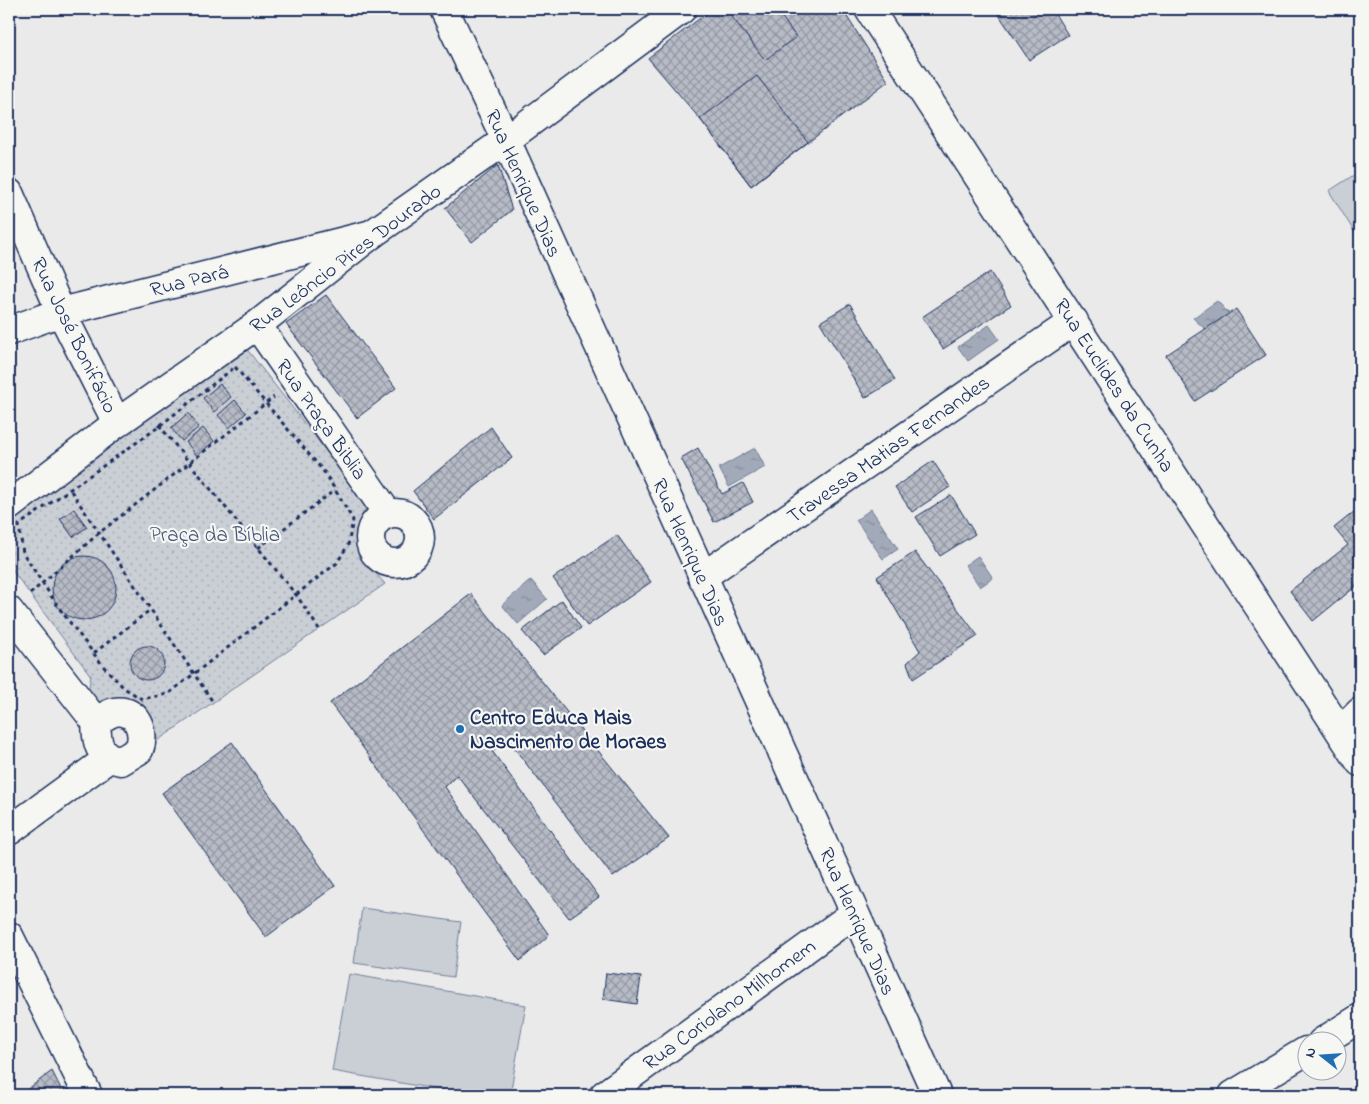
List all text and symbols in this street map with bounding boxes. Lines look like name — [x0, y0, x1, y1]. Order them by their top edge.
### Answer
street label: Rua Henrique Dias — [476, 105, 568, 263]
street label: Rua Leôncio Pires Dourado — [244, 177, 448, 342]
street label: Rua José Bonifácio — [22, 253, 124, 419]
street label: Rua Pará — [147, 258, 232, 306]
street label: Rua Euclides da Cunha — [1046, 293, 1181, 479]
street label: Rua Praça Biblia — [267, 353, 373, 487]
street label: Travessa Matias Fernandes — [782, 369, 997, 532]
street label: Rua Henrique Dias — [643, 474, 735, 632]
park label: Praça da Bíblia — [150, 521, 280, 551]
place label: Centro Educa Mais Nascimento de Moraes — [470, 704, 667, 758]
marker: Centro Educa Mais Nascimento de Moraes — [454, 723, 466, 735]
street label: Rua Henrique Dias — [810, 843, 902, 1001]
street label: Rua Coriolano Milhomem — [637, 932, 823, 1079]
north arrow — [1296, 1032, 1346, 1082]
text: N — [1300, 1045, 1322, 1060]

